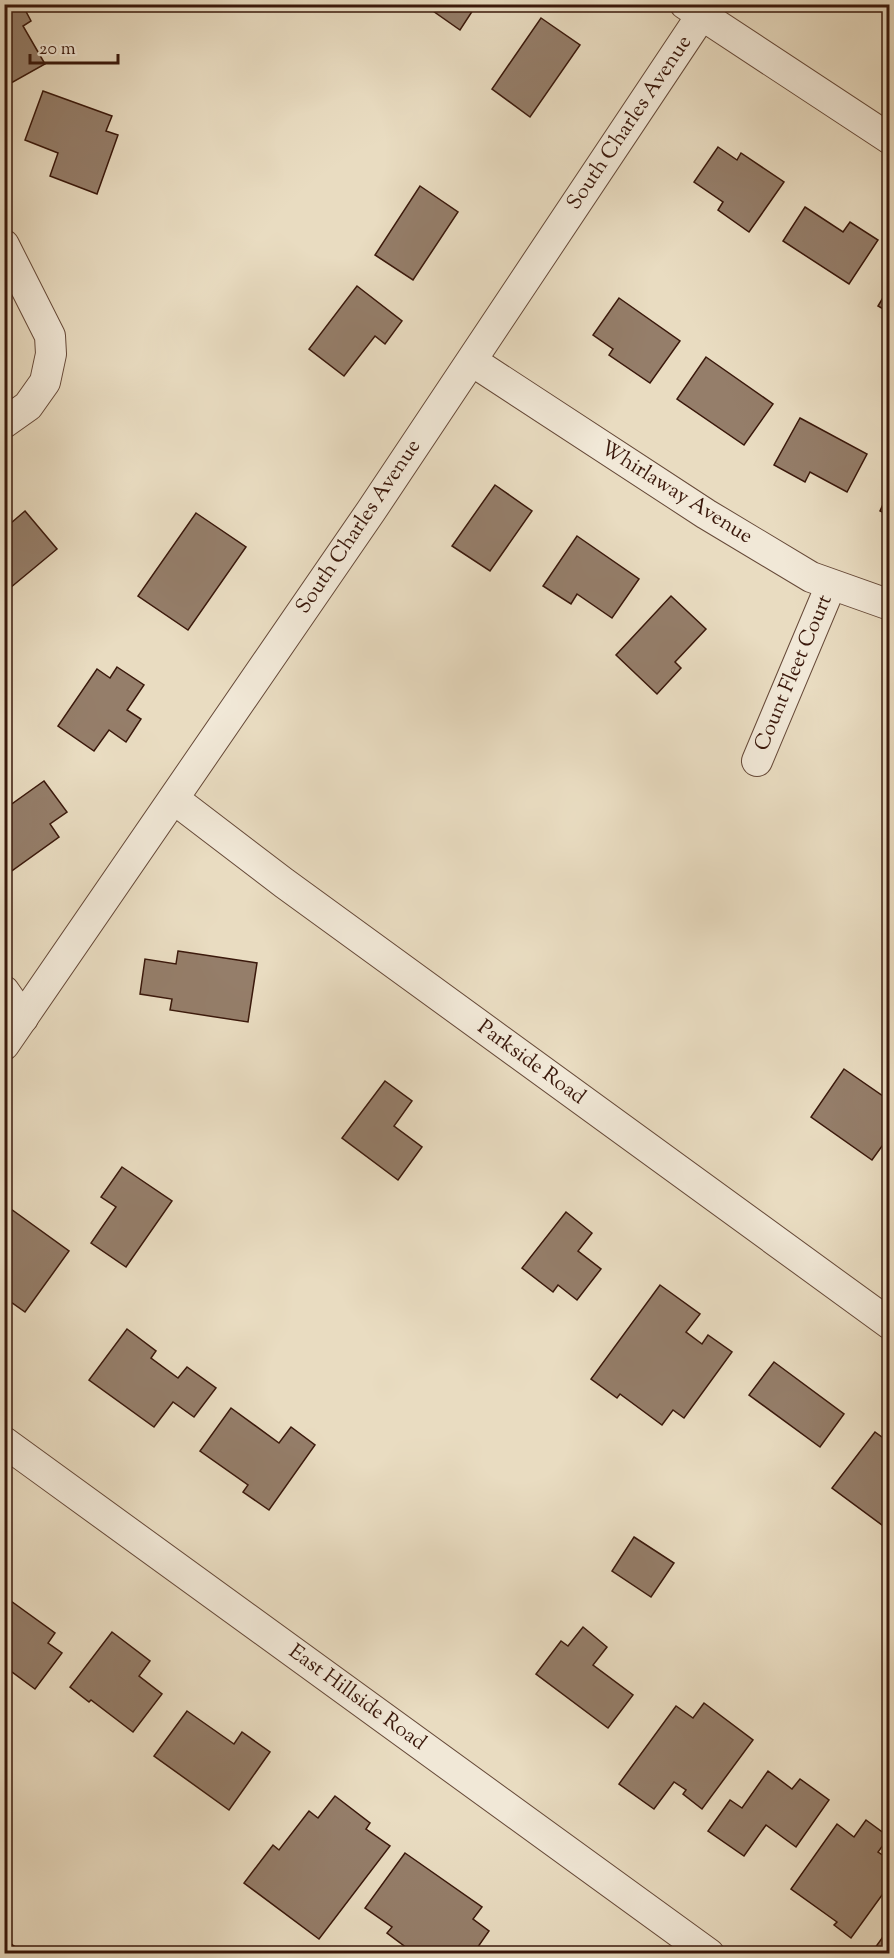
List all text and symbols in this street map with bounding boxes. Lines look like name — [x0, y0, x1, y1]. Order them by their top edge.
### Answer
scale bar — [30, 27, 118, 65]
street label: South Charles Avenue — [560, 30, 700, 216]
text: 20 m — [39, 37, 76, 63]
street label: South Charles Avenue — [289, 434, 429, 620]
street label: Whirlaway Avenue — [594, 434, 758, 552]
street label: Count Fleet Court — [748, 590, 840, 756]
street label: Parkside Road — [471, 1013, 591, 1113]
street label: East Hillside Road — [282, 1638, 432, 1758]

